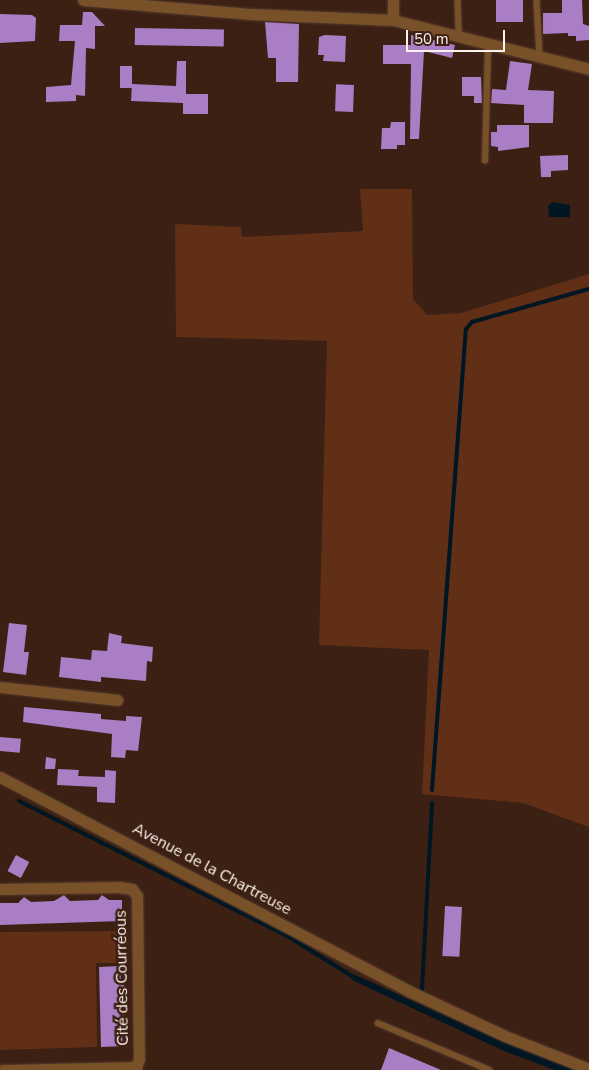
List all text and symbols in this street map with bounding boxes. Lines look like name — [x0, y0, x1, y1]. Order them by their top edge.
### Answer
scale bar — [409, 20, 508, 52]
text: 50 m — [414, 29, 449, 49]
street label: Avenue de la Chartreuse — [129, 819, 295, 919]
street label: Cité des Courréous — [111, 910, 133, 1046]

